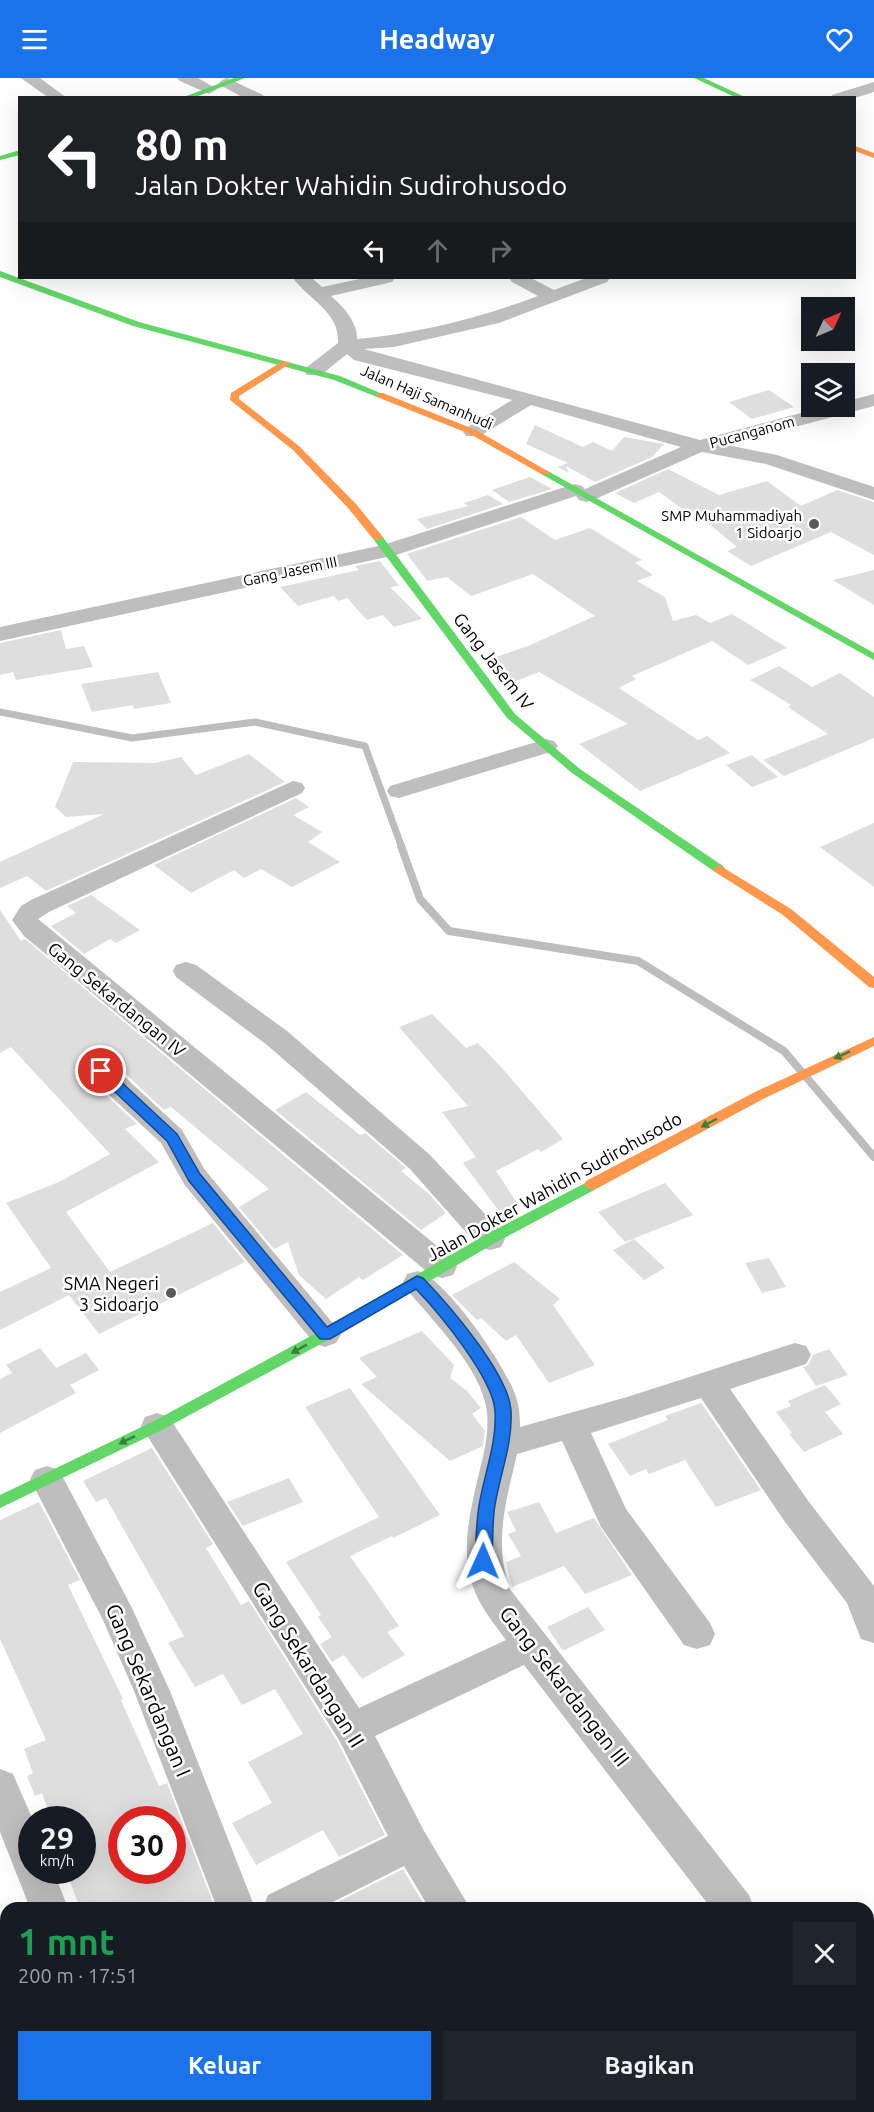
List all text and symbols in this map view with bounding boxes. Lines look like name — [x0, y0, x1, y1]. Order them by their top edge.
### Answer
icon: menu — [18, 23, 51, 56]
icon: heart — [823, 23, 856, 56]
text: Headway — [379, 24, 495, 54]
icon: left — [36, 120, 114, 198]
text: 80 m — [135, 121, 229, 168]
text: Jalan Dokter Wahidin Sudirohusodo — [135, 170, 567, 200]
icon: left — [358, 234, 391, 267]
icon: ahead — [421, 234, 454, 267]
icon: right — [484, 234, 517, 267]
north arrow — [801, 297, 855, 351]
map controls — [801, 297, 855, 417]
street label: Jalan Haji Samanhudi — [358, 361, 496, 433]
button: layers — [801, 363, 855, 417]
street label: Pucanganom — [708, 412, 796, 452]
place label: SMP Muhammadiyah 1 Sidoarjo — [661, 507, 802, 541]
marker: SMP Muhammadiyah 1 Sidoarjo — [807, 517, 821, 531]
street label: Gang Jasem III — [241, 553, 339, 589]
street label: Gang Jasem IV — [450, 609, 538, 714]
street label: Gang Sekardangan IV — [44, 938, 190, 1061]
pin — [75, 1045, 126, 1096]
one-way arrow — [833, 1051, 850, 1060]
icon: arrive — [84, 1054, 117, 1087]
street label: Jalan Dokter Wahidin Sudirohusodo — [423, 1107, 685, 1265]
one-way arrow — [700, 1118, 717, 1128]
place label: SMA Negeri 3 Sidoarjo — [64, 1273, 159, 1314]
marker: SMA Negeri 3 Sidoarjo — [164, 1286, 178, 1300]
one-way arrow — [290, 1344, 307, 1354]
one-way arrow — [118, 1436, 135, 1445]
position arrow — [451, 1529, 515, 1593]
street label: Gang Sekardangan II — [248, 1577, 370, 1751]
street label: Gang Sekardangan I — [102, 1600, 196, 1780]
street label: Gang Sekardangan III — [495, 1601, 635, 1771]
speed limit sign: 30 — [108, 1806, 186, 1884]
text: 29 — [40, 1821, 74, 1855]
text: km/h — [40, 1852, 74, 1869]
text: 1 mnt — [18, 1921, 114, 1962]
button: close — [793, 1922, 856, 1985]
text: 200 m · 17:51 — [18, 1964, 138, 1987]
button: Keluar — [18, 2031, 431, 2100]
button: Bagikan — [443, 2031, 856, 2100]

